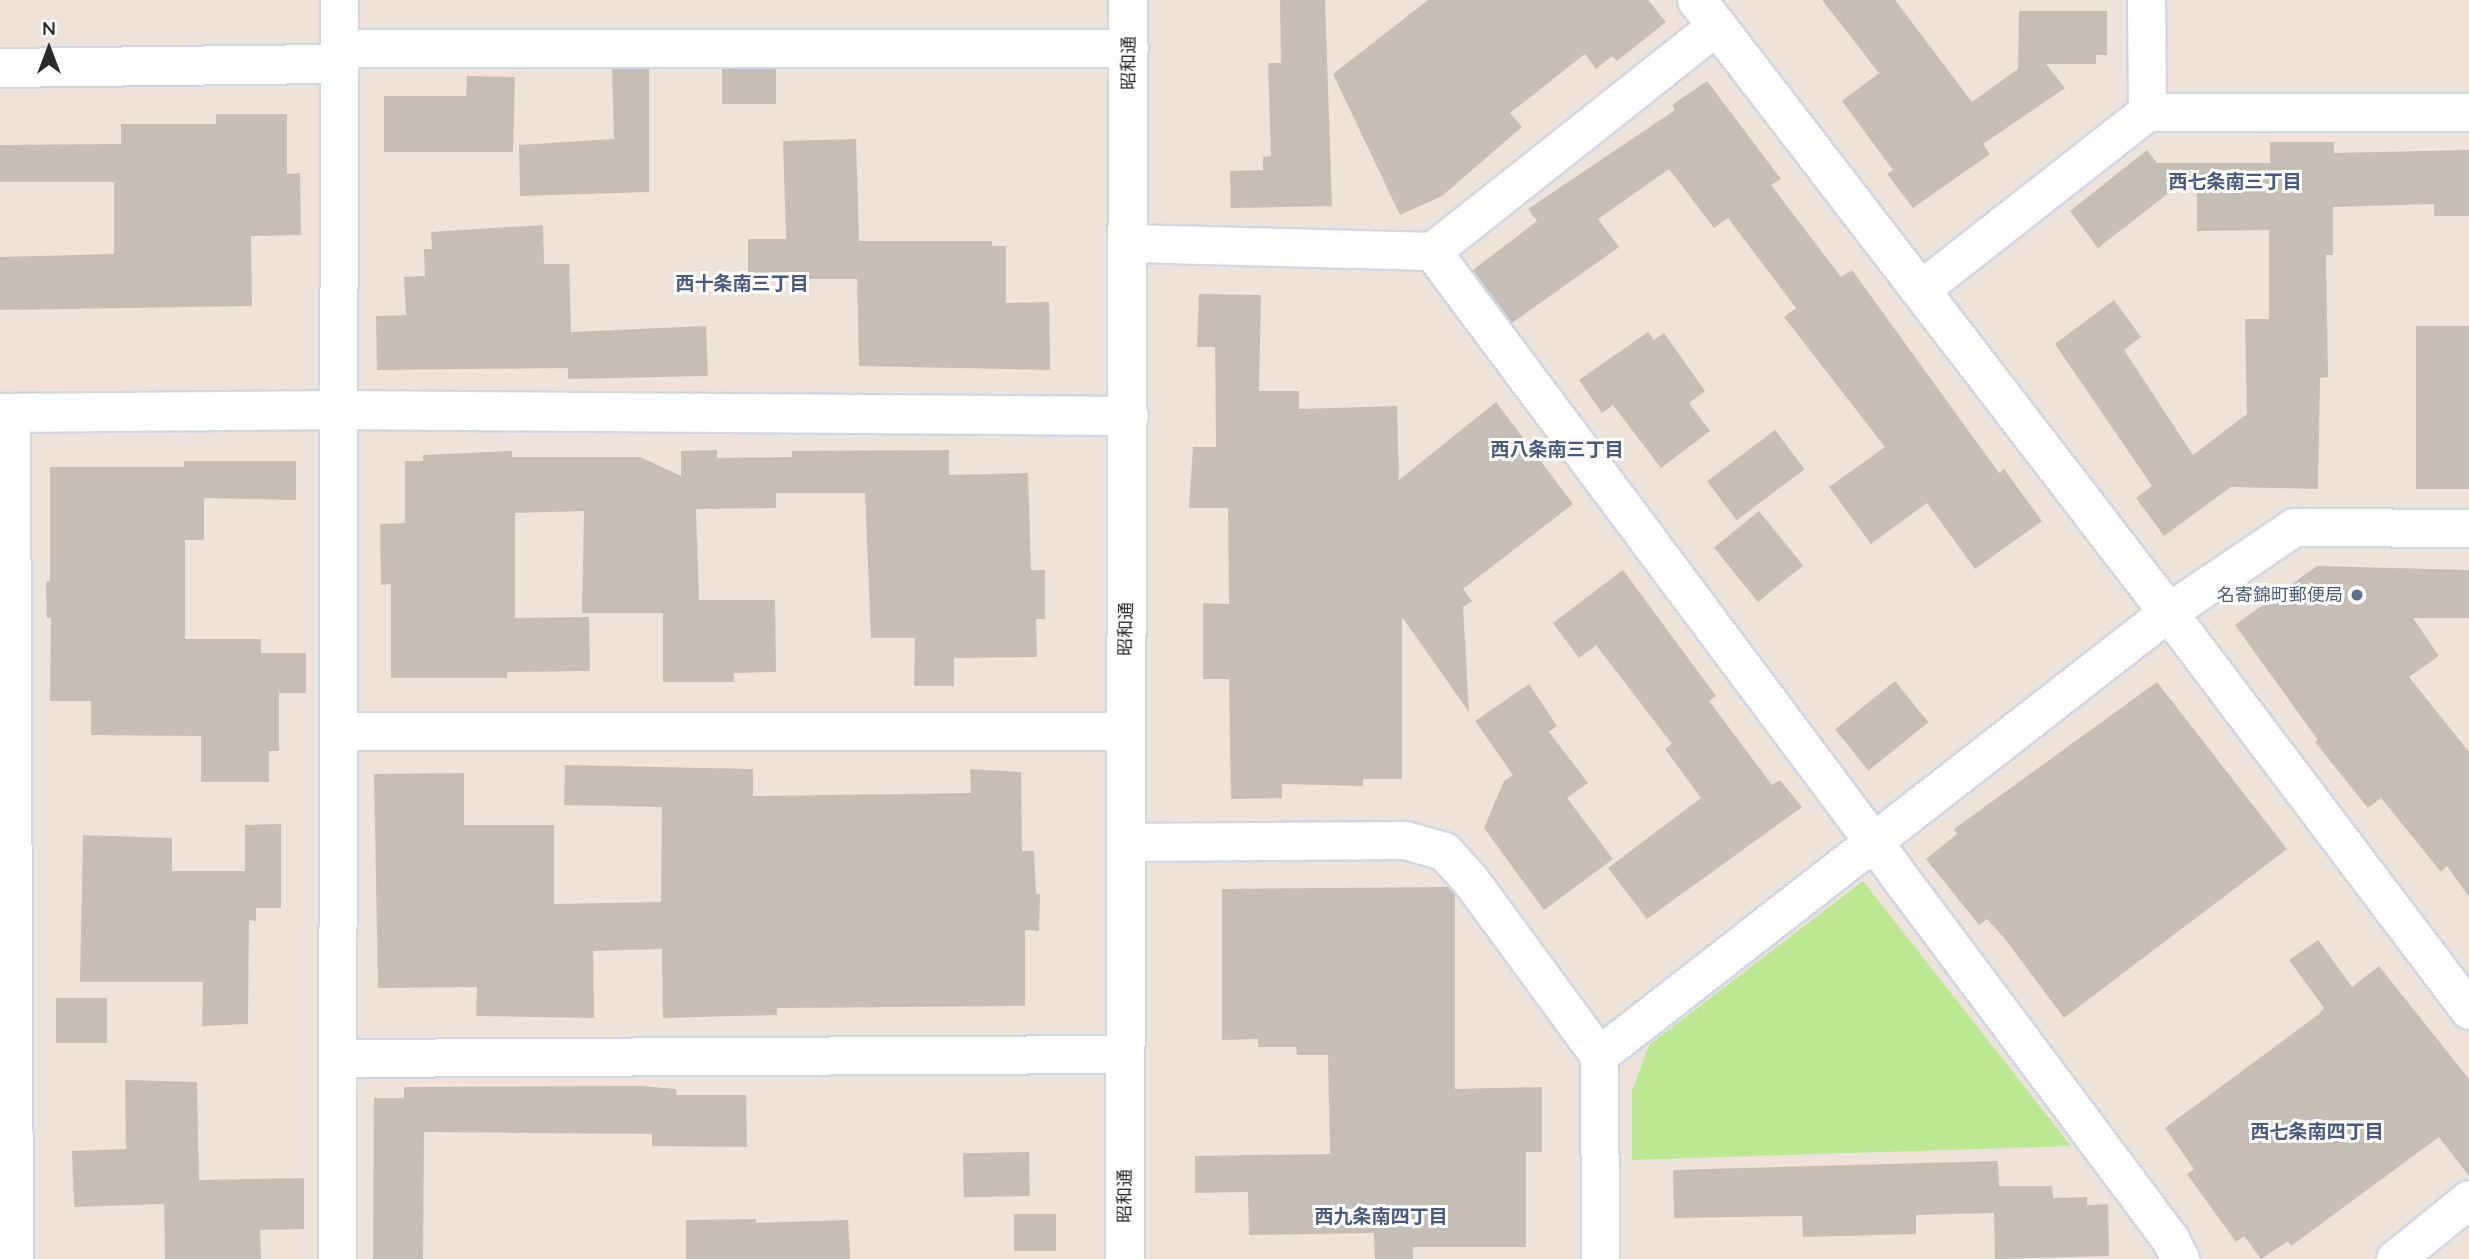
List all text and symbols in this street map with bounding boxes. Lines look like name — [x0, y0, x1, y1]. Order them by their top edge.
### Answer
north arrow — [14, 14, 84, 84]
text: N — [42, 16, 56, 40]
street label: 昭和通 — [1118, 36, 1140, 90]
district label: 西七条南三丁目 — [2169, 171, 2301, 193]
district label: 西十条南三丁目 — [676, 273, 808, 295]
district label: 西八条南三丁目 — [1491, 439, 1623, 461]
place label: 名寄錦町郵便局 — [2217, 584, 2343, 606]
marker: 名寄錦町郵便局 — [2349, 587, 2365, 603]
street label: 昭和通 — [1115, 602, 1137, 656]
district label: 西七条南四丁目 — [2251, 1121, 2383, 1143]
street label: 昭和通 — [1114, 1169, 1136, 1223]
district label: 西九条南四丁目 — [1315, 1206, 1447, 1228]

